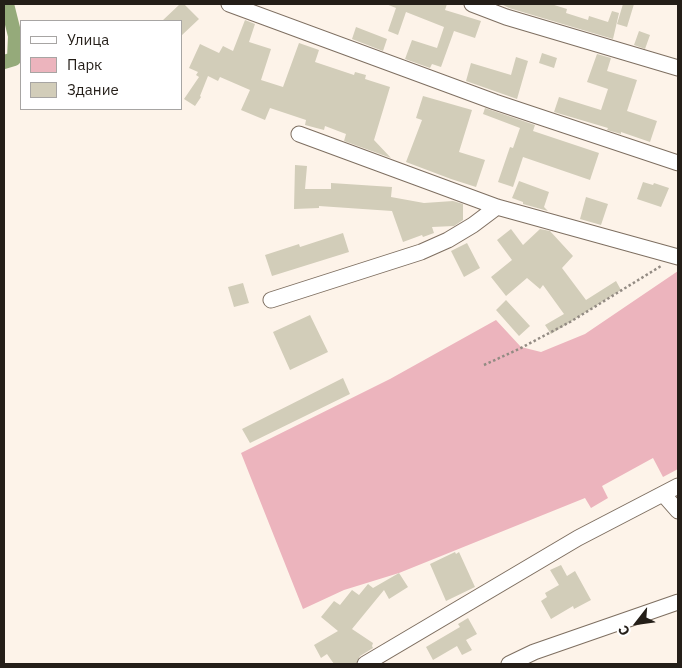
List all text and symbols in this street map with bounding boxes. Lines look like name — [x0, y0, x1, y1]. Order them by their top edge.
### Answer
legend — [20, 20, 182, 110]
text: Улица — [67, 30, 109, 49]
text: Парк — [67, 55, 102, 74]
text: Здание — [67, 80, 119, 99]
north arrow — [612, 598, 662, 648]
text: С — [614, 622, 634, 639]

